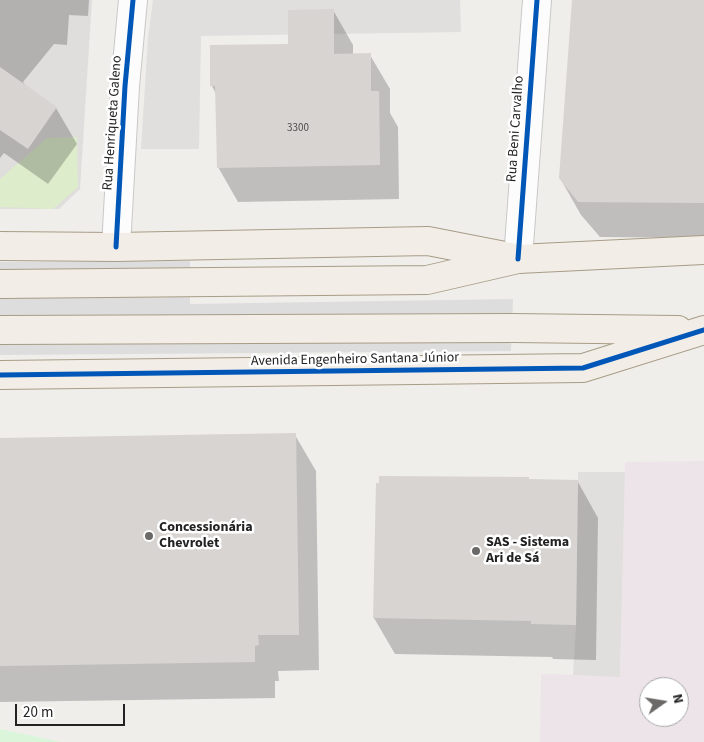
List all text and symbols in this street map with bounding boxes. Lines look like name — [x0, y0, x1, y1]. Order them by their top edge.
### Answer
street label: Rua Henriqueta Galeno — [100, 55, 126, 191]
street label: Rua Beni Carvalho — [504, 75, 528, 183]
house number: 3300 — [287, 122, 309, 136]
street label: Avenida Engenheiro Santana Júnior — [251, 350, 459, 370]
place label: Concessionária Chevrolet — [159, 520, 253, 552]
marker: Concessionária Chevrolet — [143, 530, 155, 542]
place label: SAS - Sistema Ari de Sá — [486, 535, 569, 568]
marker: SAS - Sistema Ari de Sá — [470, 545, 482, 557]
north arrow — [639, 677, 689, 727]
text: N — [667, 692, 688, 706]
scale bar — [18, 694, 128, 726]
text: 20 m — [23, 702, 53, 723]

